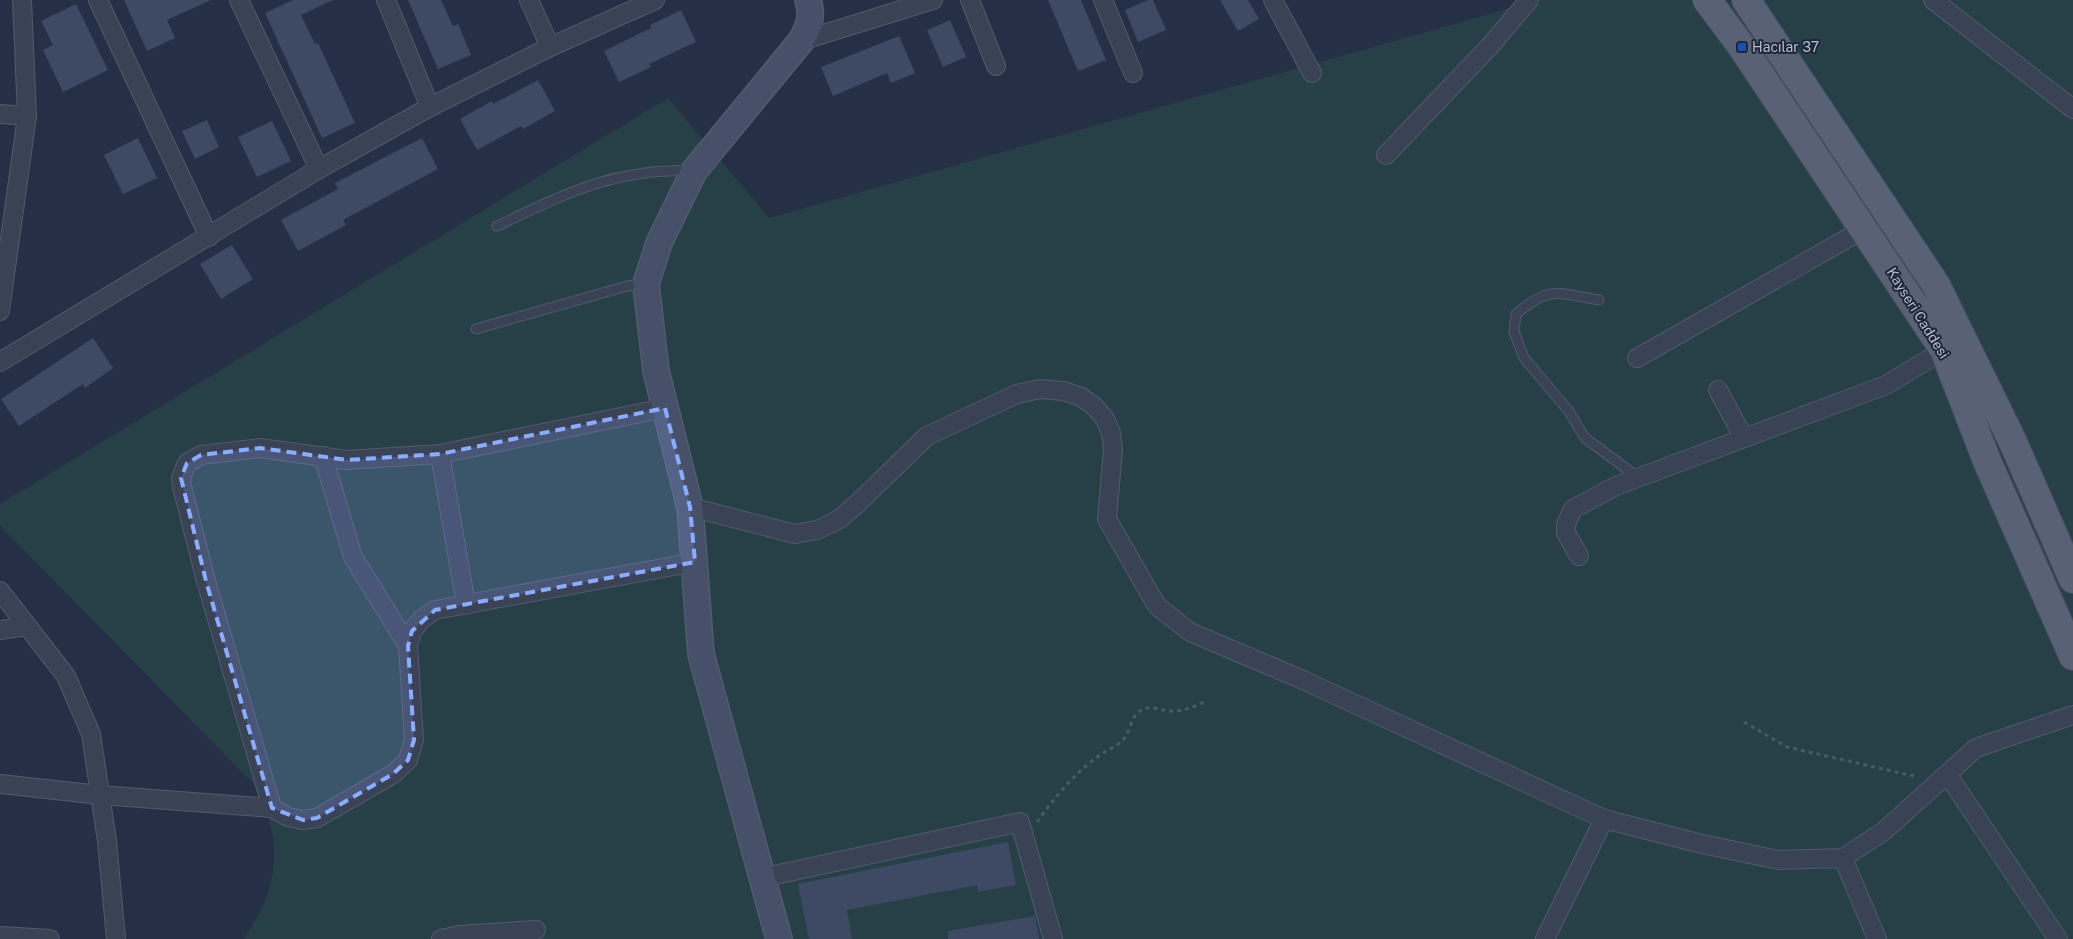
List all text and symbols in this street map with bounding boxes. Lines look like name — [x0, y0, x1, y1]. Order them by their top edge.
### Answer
place label: Hacılar 37 — [1752, 39, 1819, 55]
marker: Hacılar 37 — [1736, 41, 1748, 53]
street label: Kayseri Caddesi — [1884, 265, 1952, 361]

